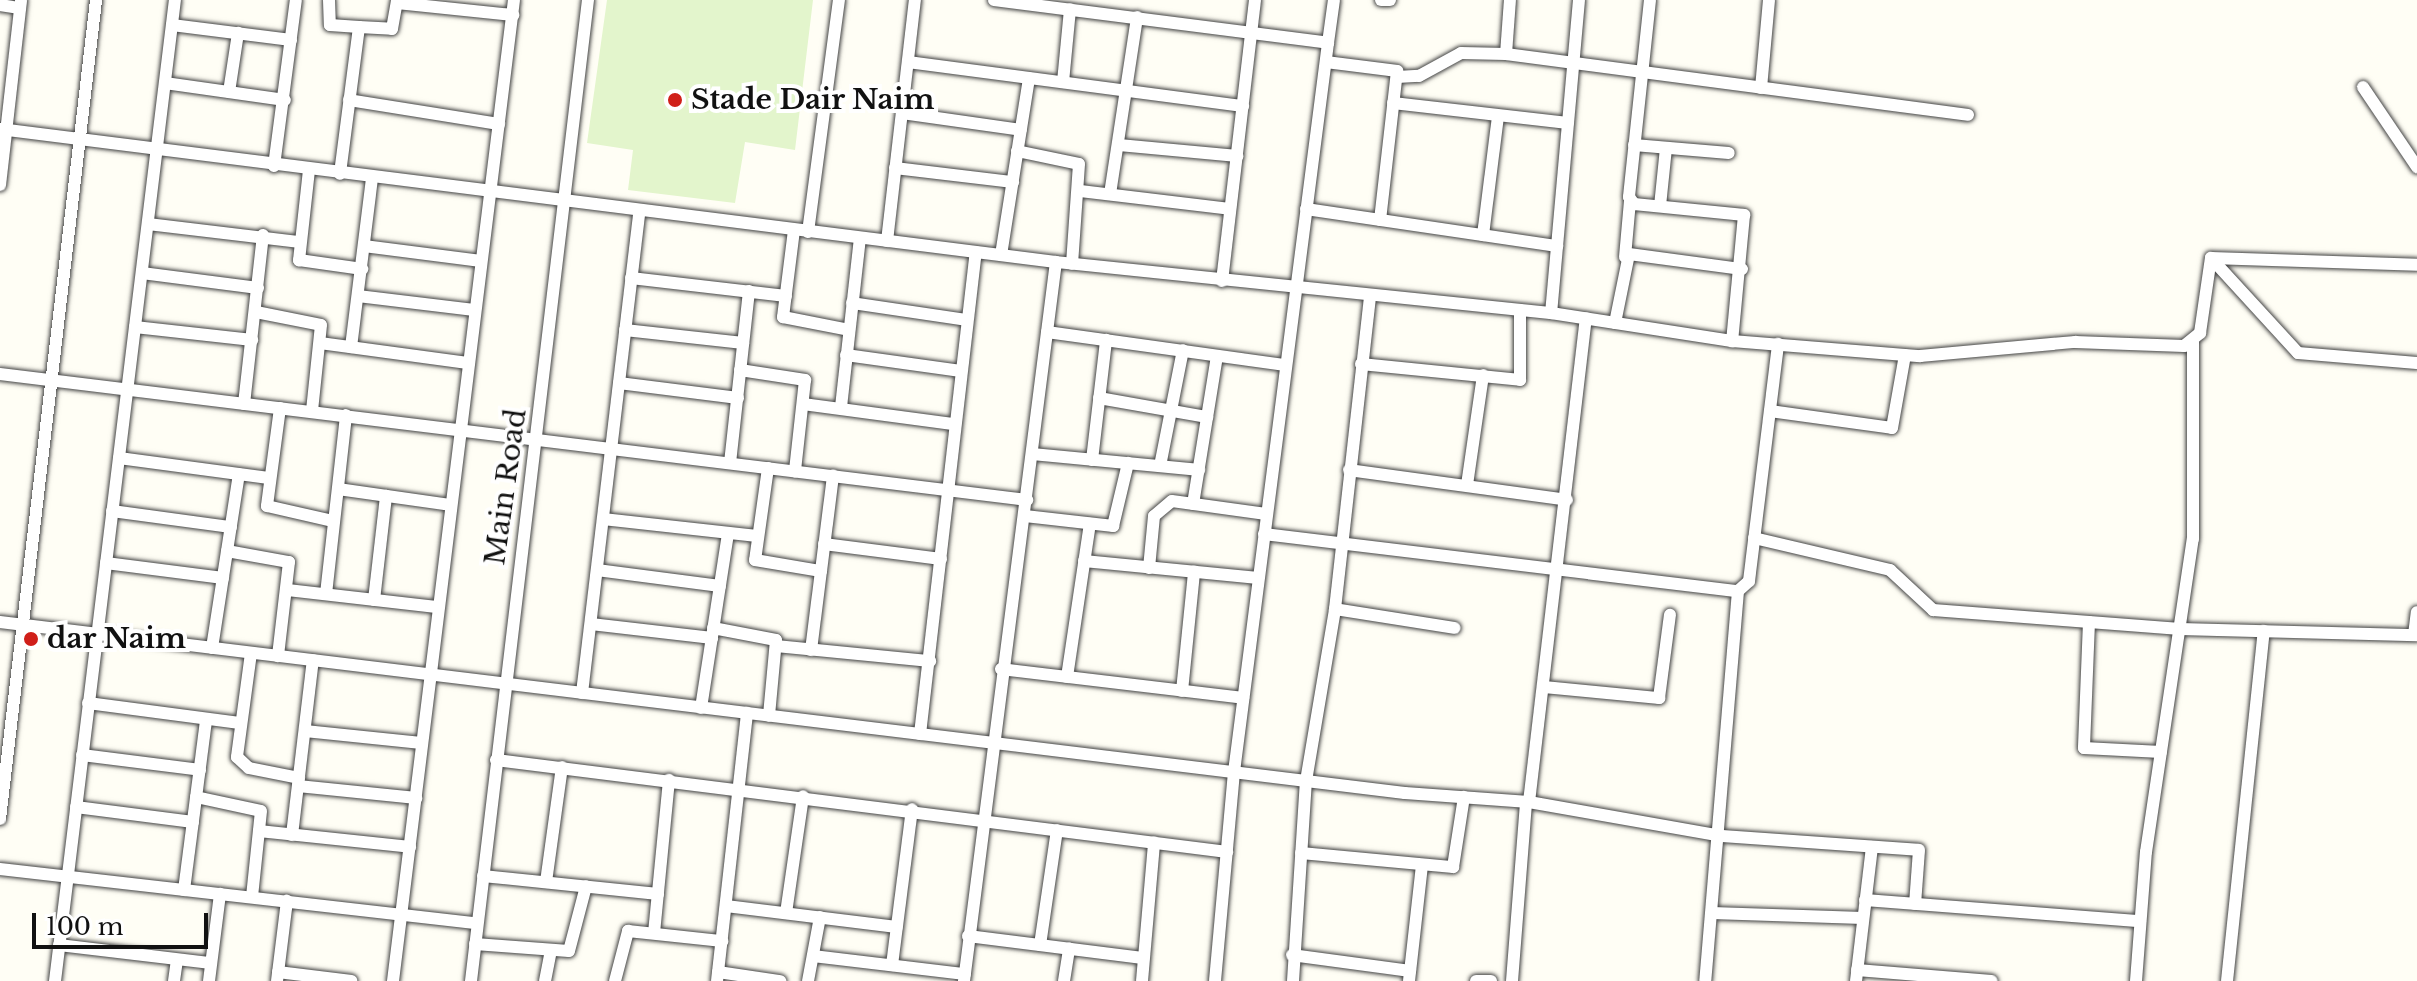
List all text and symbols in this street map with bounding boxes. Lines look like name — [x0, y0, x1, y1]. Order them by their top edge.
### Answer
place label: Stade Dair Naim — [691, 83, 935, 117]
marker: Stade Dair Naim — [666, 91, 684, 109]
street label: Main Road — [478, 407, 534, 567]
place label: dar Naim — [47, 622, 186, 656]
marker: dar Naim — [22, 630, 40, 648]
scale bar — [36, 897, 212, 947]
text: 100 m — [46, 912, 124, 941]

